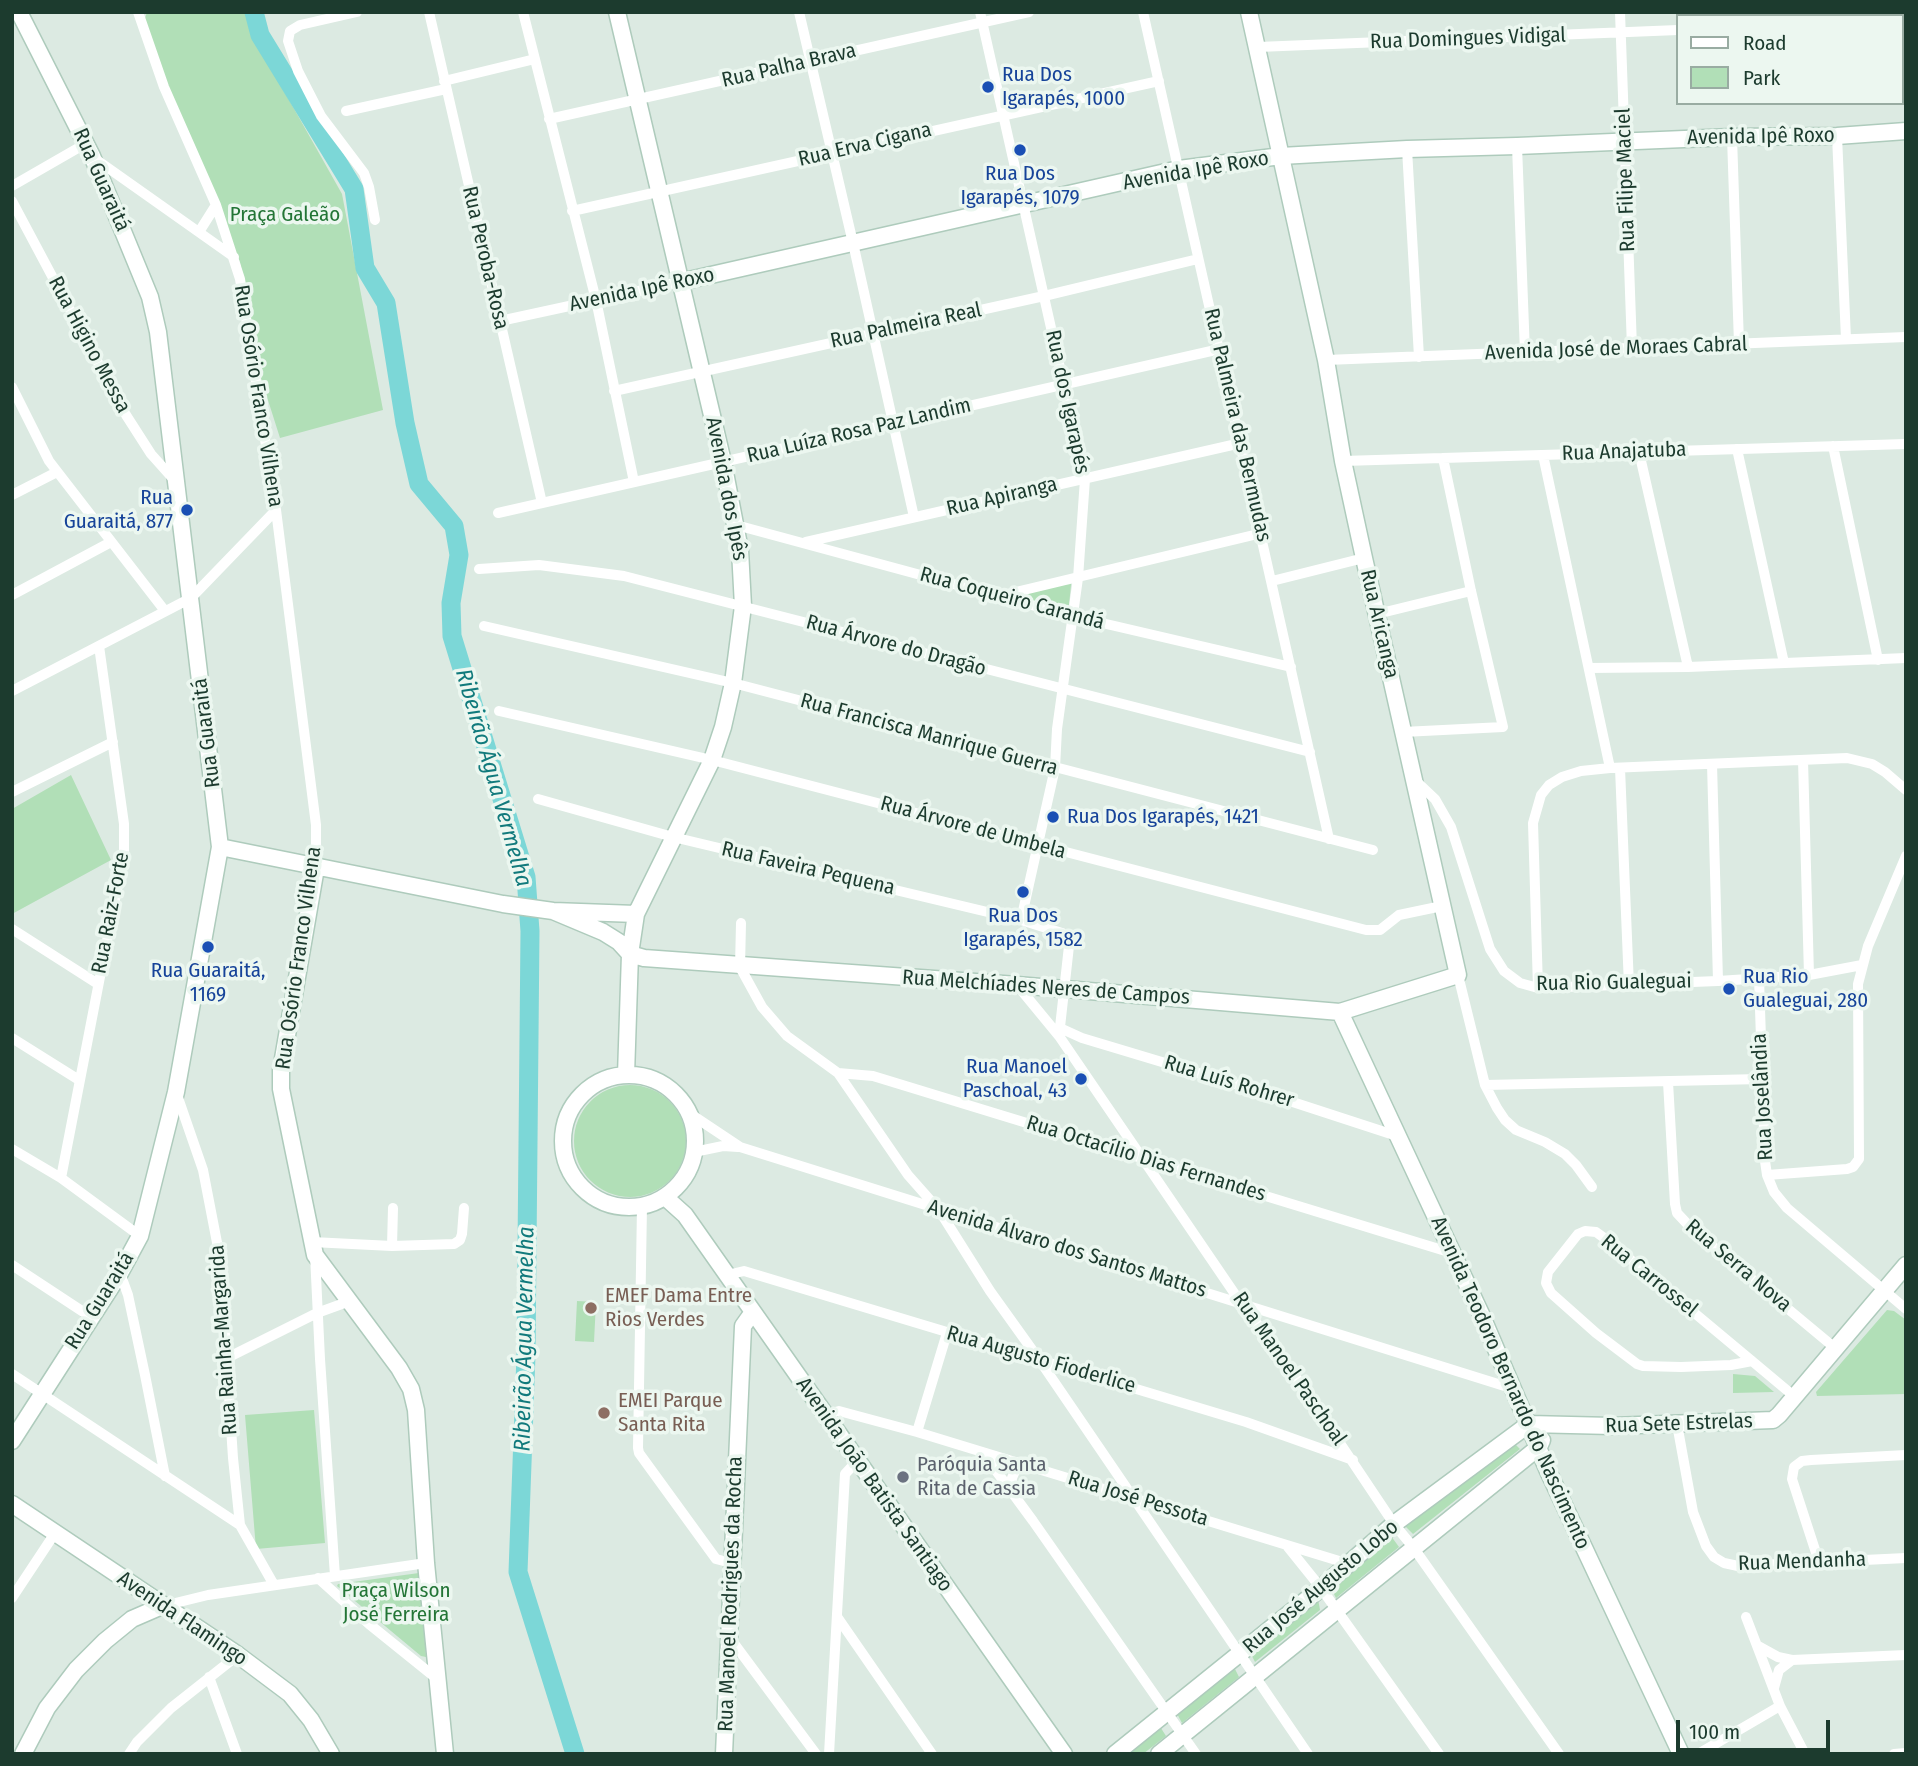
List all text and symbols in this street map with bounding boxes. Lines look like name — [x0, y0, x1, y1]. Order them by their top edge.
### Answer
legend — [1676, 14, 1904, 105]
street label: Rua Domingues Vidigal — [1370, 23, 1566, 55]
text: Road — [1743, 30, 1787, 56]
street label: Rua Palha Brava — [719, 38, 859, 94]
place label: Rua Dos Igarapés, 1000 — [1002, 62, 1125, 112]
text: Park — [1743, 65, 1780, 91]
marker: Rua Dos Igarapés, 1000 — [980, 79, 996, 95]
street label: Rua Filipe Maciel — [1611, 108, 1641, 252]
street label: Rua Erva Cigana — [796, 117, 934, 173]
street label: Avenida Ipê Roxo — [1687, 123, 1835, 151]
street label: Rua Guaraitá — [67, 125, 135, 235]
marker: Rua Dos Igarapés, 1079 — [1012, 142, 1028, 158]
street label: Avenida Ipê Roxo — [1121, 146, 1271, 196]
place label: Rua Dos Igarapés, 1079 — [960, 161, 1080, 211]
street label: Rua Peroba-Rosa — [456, 184, 514, 332]
park label: Praça Galeão — [230, 202, 340, 228]
street label: Avenida Ipê Roxo — [567, 262, 717, 318]
street label: Rua Higino Messa — [42, 272, 136, 418]
street label: Rua Osório Franco Vilhena — [228, 283, 288, 509]
street label: Rua Palmeira Real — [828, 298, 984, 354]
street label: Rua Palmeira das Bermudas — [1198, 306, 1276, 544]
street label: Rua dos Igarapés — [1039, 328, 1095, 476]
street label: Avenida José de Moraes Cabral — [1484, 332, 1748, 366]
street label: Rua Luíza Rosa Paz Landim — [745, 393, 973, 469]
street label: Avenida dos Ipês — [700, 415, 752, 563]
street label: Rua Anajatuba — [1561, 437, 1687, 467]
street label: Rua Apiranga — [944, 472, 1060, 522]
place label: Rua Guaraitá, 877 — [64, 485, 173, 535]
marker: Rua Guaraitá, 877 — [179, 502, 195, 518]
street label: Rua Coqueiro Carandá — [917, 562, 1107, 636]
street label: Rua Aricanga — [1354, 567, 1404, 681]
street label: Rua Árvore do Dragão — [803, 610, 989, 682]
water label: Ribeirão Água Vermelha — [449, 666, 537, 890]
street label: Rua Guaraitá — [188, 677, 226, 789]
street label: Rua Francisca Manrique Guerra — [797, 688, 1061, 782]
street label: Rua Árvore de Umbela — [878, 791, 1068, 865]
place label: Rua Dos Igarapés, 1421 — [1067, 804, 1259, 830]
marker: Rua Dos Igarapés, 1421 — [1045, 809, 1061, 825]
street label: Rua Faveira Pequena — [719, 837, 897, 901]
street label: Rua Osório Franco Vilhena — [271, 845, 327, 1071]
street label: Rua Raiz-Forte — [87, 850, 135, 976]
marker: Rua Dos Igarapés, 1582 — [1015, 884, 1031, 900]
place label: Rua Dos Igarapés, 1582 — [963, 903, 1083, 953]
marker: Rua Guaraitá, 1169 — [200, 939, 216, 955]
place label: Rua Guaraitá, 1169 — [151, 958, 265, 1008]
place label: Rua Rio Gualeguai, 280 — [1743, 964, 1868, 1014]
street label: Rua Melchíades Neres de Campos — [901, 965, 1191, 1011]
street label: Rua Rio Gualeguai — [1536, 969, 1692, 997]
marker: Rua Rio Gualeguai, 280 — [1721, 981, 1737, 997]
street label: Rua Joselândia — [1747, 1033, 1779, 1161]
street label: Rua Luís Rohrer — [1161, 1050, 1297, 1114]
place label: Rua Manoel Paschoal, 43 — [963, 1054, 1067, 1104]
marker: Rua Manoel Paschoal, 43 — [1073, 1071, 1089, 1087]
street label: Rua Octacílio Dias Fernandes — [1023, 1111, 1269, 1207]
street label: Avenida Álvaro dos Santos Mattos — [925, 1195, 1209, 1303]
street label: Avenida Teodoro Bernardo do Nascimento — [1425, 1213, 1595, 1553]
street label: Rua Serra Nova — [1680, 1214, 1796, 1318]
water label: Ribeirão Água Vermelha — [509, 1226, 541, 1452]
street label: Rua Carrossel — [1596, 1229, 1702, 1323]
street label: Rua Rainha-Margarida — [205, 1244, 243, 1436]
street label: Rua Guaraitá — [60, 1248, 140, 1354]
place label: EMEF Dama Entre Rios Verdes — [605, 1283, 752, 1333]
street label: Rua Manoel Paschoal — [1227, 1287, 1351, 1451]
marker: EMEF Dama Entre Rios Verdes — [583, 1300, 599, 1316]
street label: Rua Augusto Fioderlice — [944, 1321, 1138, 1399]
street label: Avenida João Batista Santiago — [790, 1373, 958, 1597]
place label: EMEI Parque Santa Rita — [618, 1388, 723, 1438]
marker: EMEI Parque Santa Rita — [596, 1405, 612, 1421]
street label: Rua Sete Estrelas — [1605, 1409, 1753, 1439]
place label: Paróquia Santa Rita de Cassia — [917, 1452, 1047, 1502]
street label: Rua Manoel Rodrigues da Rocha — [714, 1456, 748, 1732]
street label: Rua José Pessota — [1065, 1466, 1211, 1532]
marker: Paróquia Santa Rita de Cassia — [895, 1469, 911, 1485]
street label: Rua José Augusto Lobo — [1238, 1515, 1404, 1659]
street label: Rua Mendanha — [1738, 1547, 1866, 1577]
street label: Avenida Flamingo — [112, 1566, 252, 1672]
park label: Praça Wilson José Ferreira — [341, 1578, 451, 1628]
scale bar — [1680, 1706, 1834, 1750]
text: 100 m — [1689, 1719, 1740, 1745]

